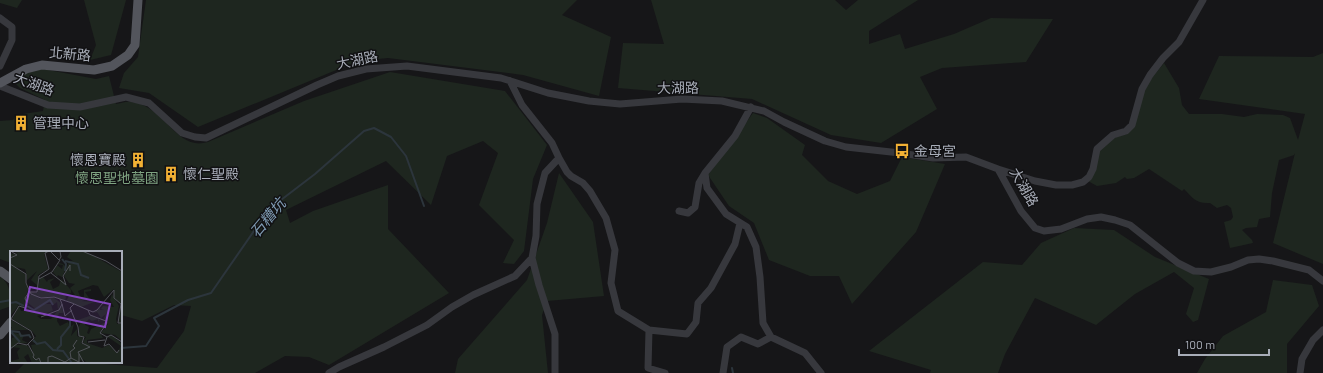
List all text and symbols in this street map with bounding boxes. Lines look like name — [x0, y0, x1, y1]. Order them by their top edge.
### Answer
street label: 北新路 — [48, 43, 92, 64]
street label: 大湖路 — [335, 47, 379, 72]
street label: 大湖路 — [12, 68, 57, 99]
street label: 大湖路 — [657, 79, 699, 96]
building icon: 管理中心 — [12, 114, 30, 132]
place label: 管理中心 — [33, 114, 89, 131]
bus stop icon: 金母宮 — [893, 142, 911, 160]
place label: 金母宮 — [914, 142, 956, 159]
place label: 懷恩寶殿 — [70, 151, 126, 168]
building icon: 懷恩寶殿 — [129, 151, 147, 169]
street label: 大湖路 — [1007, 164, 1042, 209]
building icon: 懷仁聖殿 — [162, 165, 180, 183]
place label: 懷仁聖殿 — [183, 165, 239, 182]
park label: 懷恩聖地墓園 — [75, 169, 159, 186]
water label: 石糟坑 — [246, 193, 290, 240]
inset map — [10, 251, 122, 363]
scale bar — [1179, 331, 1269, 357]
text: 100 m — [1185, 337, 1215, 351]

